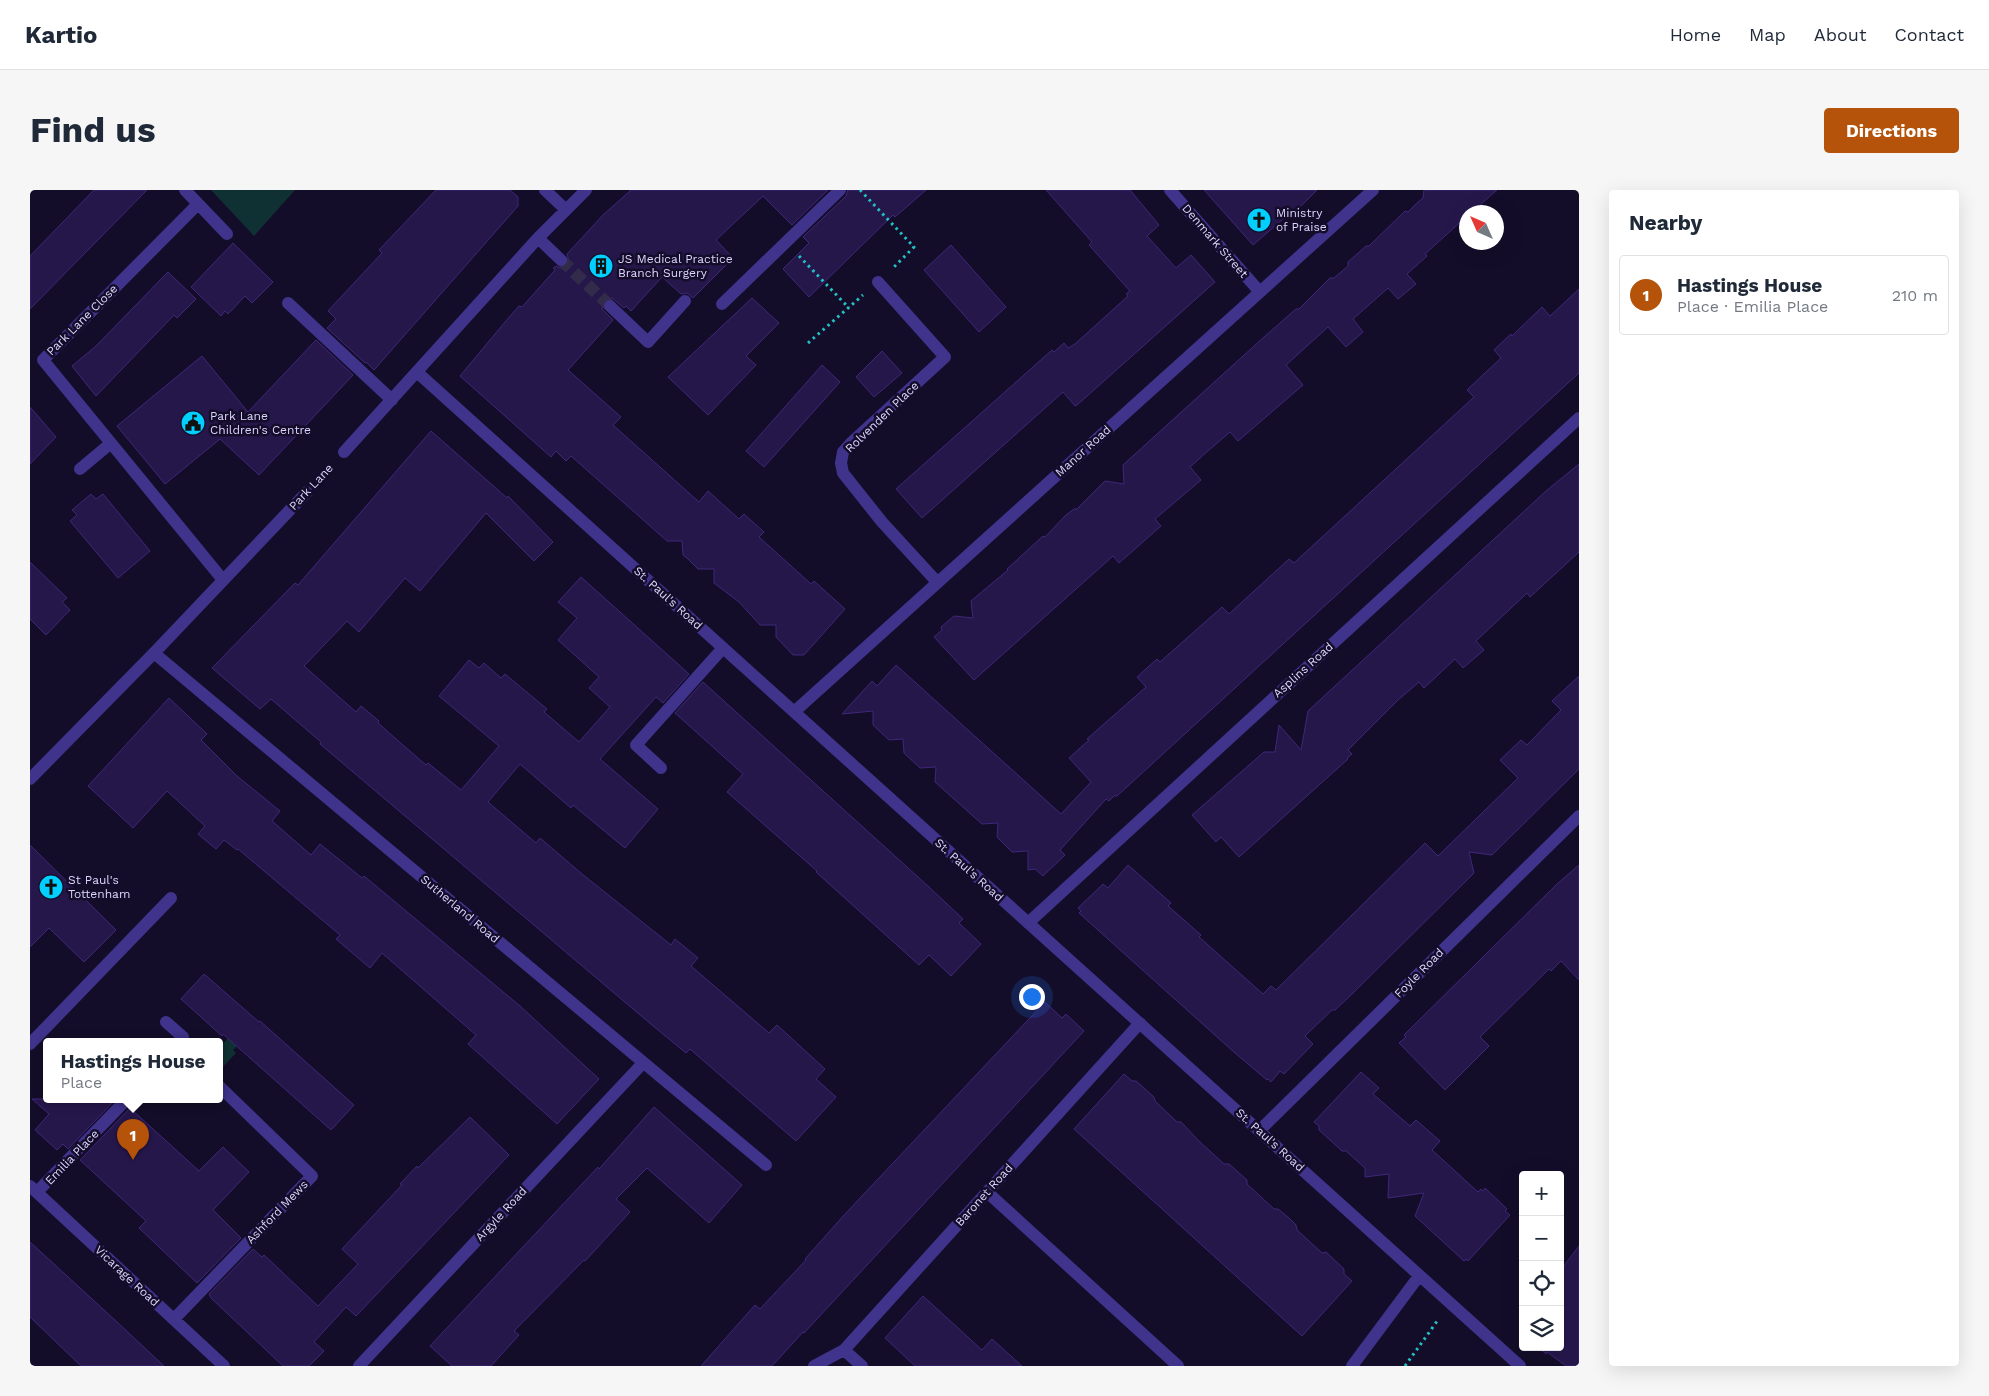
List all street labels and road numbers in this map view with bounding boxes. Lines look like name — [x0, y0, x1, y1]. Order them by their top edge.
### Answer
street label: Denmark Street — [1179, 201, 1251, 281]
street label: Park Lane Close — [44, 282, 120, 358]
street label: Rolvenden Place — [842, 378, 922, 456]
street label: Manor Road — [1052, 423, 1114, 479]
street label: Park Lane — [286, 461, 336, 513]
street label: St. Paul's Road — [631, 564, 705, 632]
street label: Asplins Road — [1270, 639, 1336, 701]
street label: St. Paul's Road — [932, 836, 1006, 904]
street label: Sutherland Road — [418, 872, 502, 946]
street label: Foyle Road — [1391, 945, 1447, 1001]
street label: St. Paul's Road — [1233, 1106, 1307, 1174]
street label: Emilia Place — [42, 1126, 102, 1187]
street label: Baronet Road — [952, 1161, 1016, 1229]
street label: Ashford Mews — [243, 1177, 311, 1247]
street label: Argyle Road — [472, 1184, 530, 1244]
street label: Vicarage Road — [92, 1243, 162, 1309]

